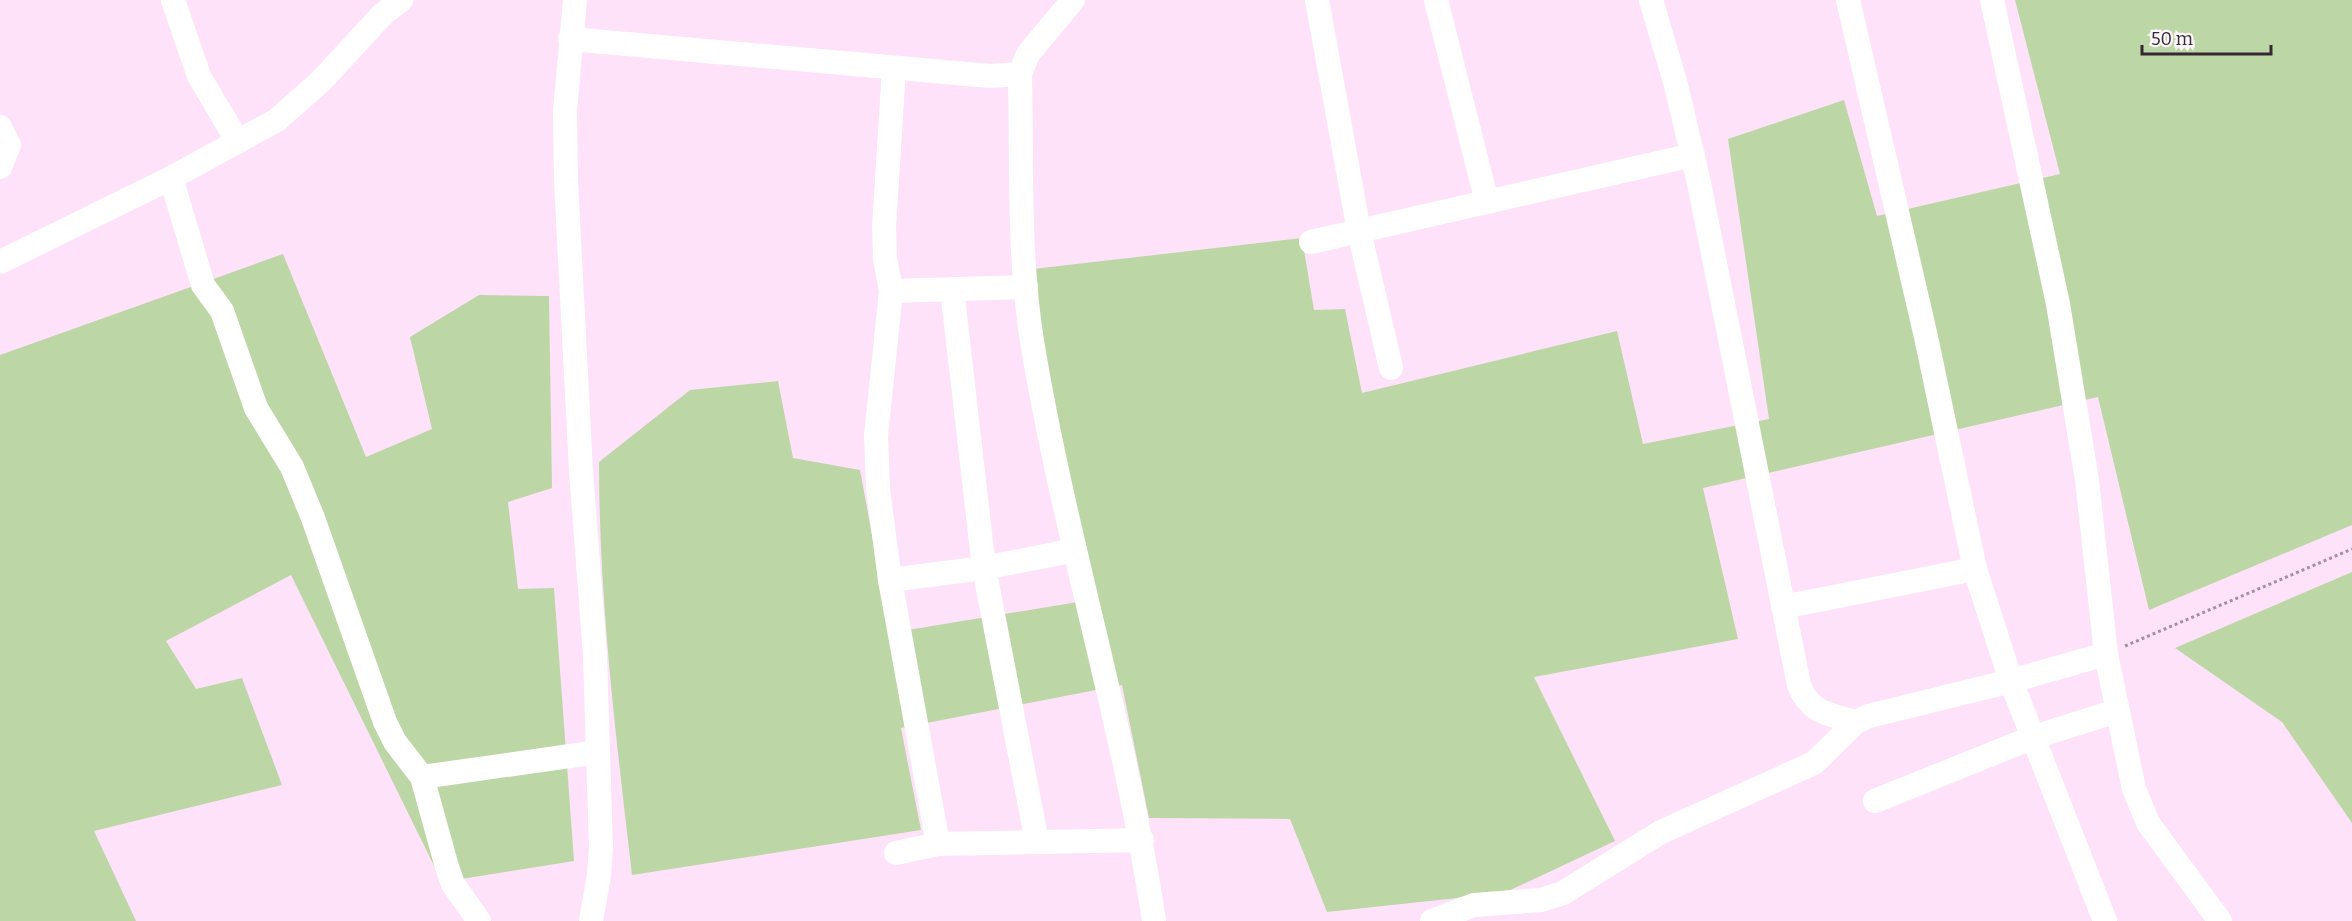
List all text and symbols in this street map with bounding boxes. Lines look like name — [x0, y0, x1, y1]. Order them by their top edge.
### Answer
scale bar — [2142, 18, 2271, 56]
text: 50 m — [2151, 28, 2193, 50]

